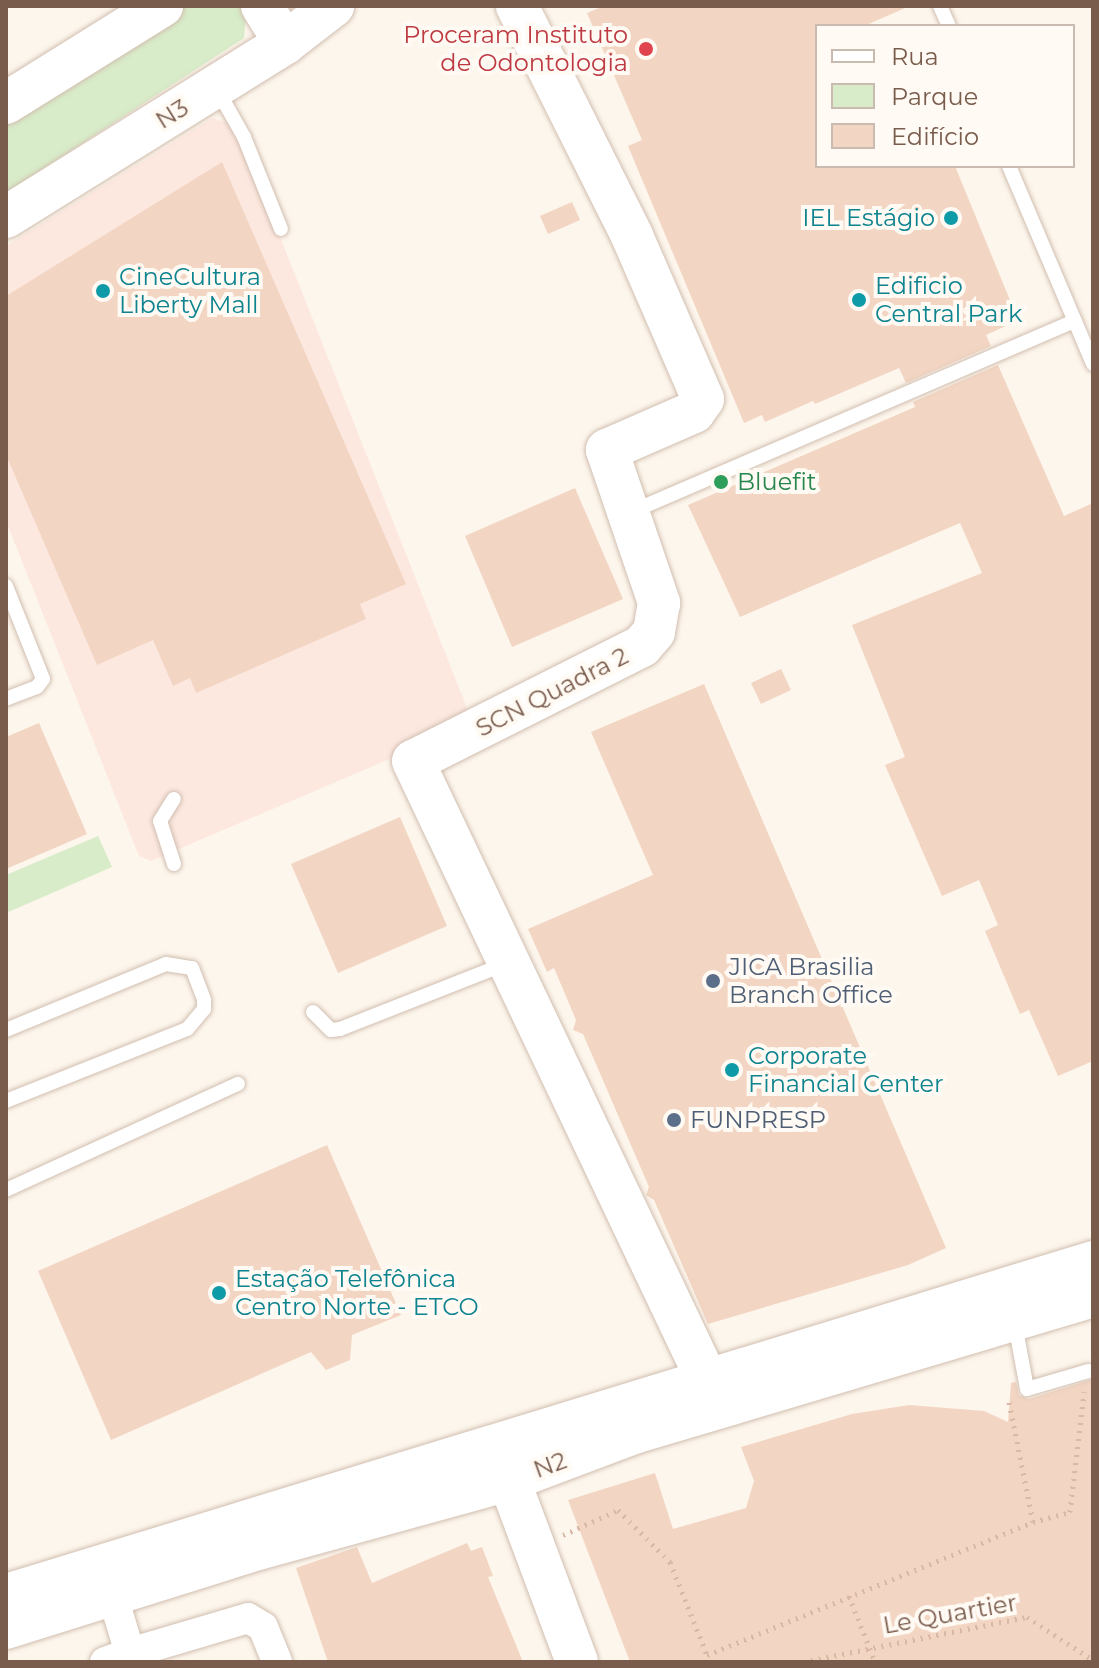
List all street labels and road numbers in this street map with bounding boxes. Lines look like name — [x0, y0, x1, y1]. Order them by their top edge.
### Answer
street label: N3 — [150, 93, 194, 135]
street label: SCN Quadra 2 — [471, 641, 633, 743]
street label: N2 — [530, 1446, 570, 1484]
street label: Le Quartier — [881, 1588, 1019, 1640]

